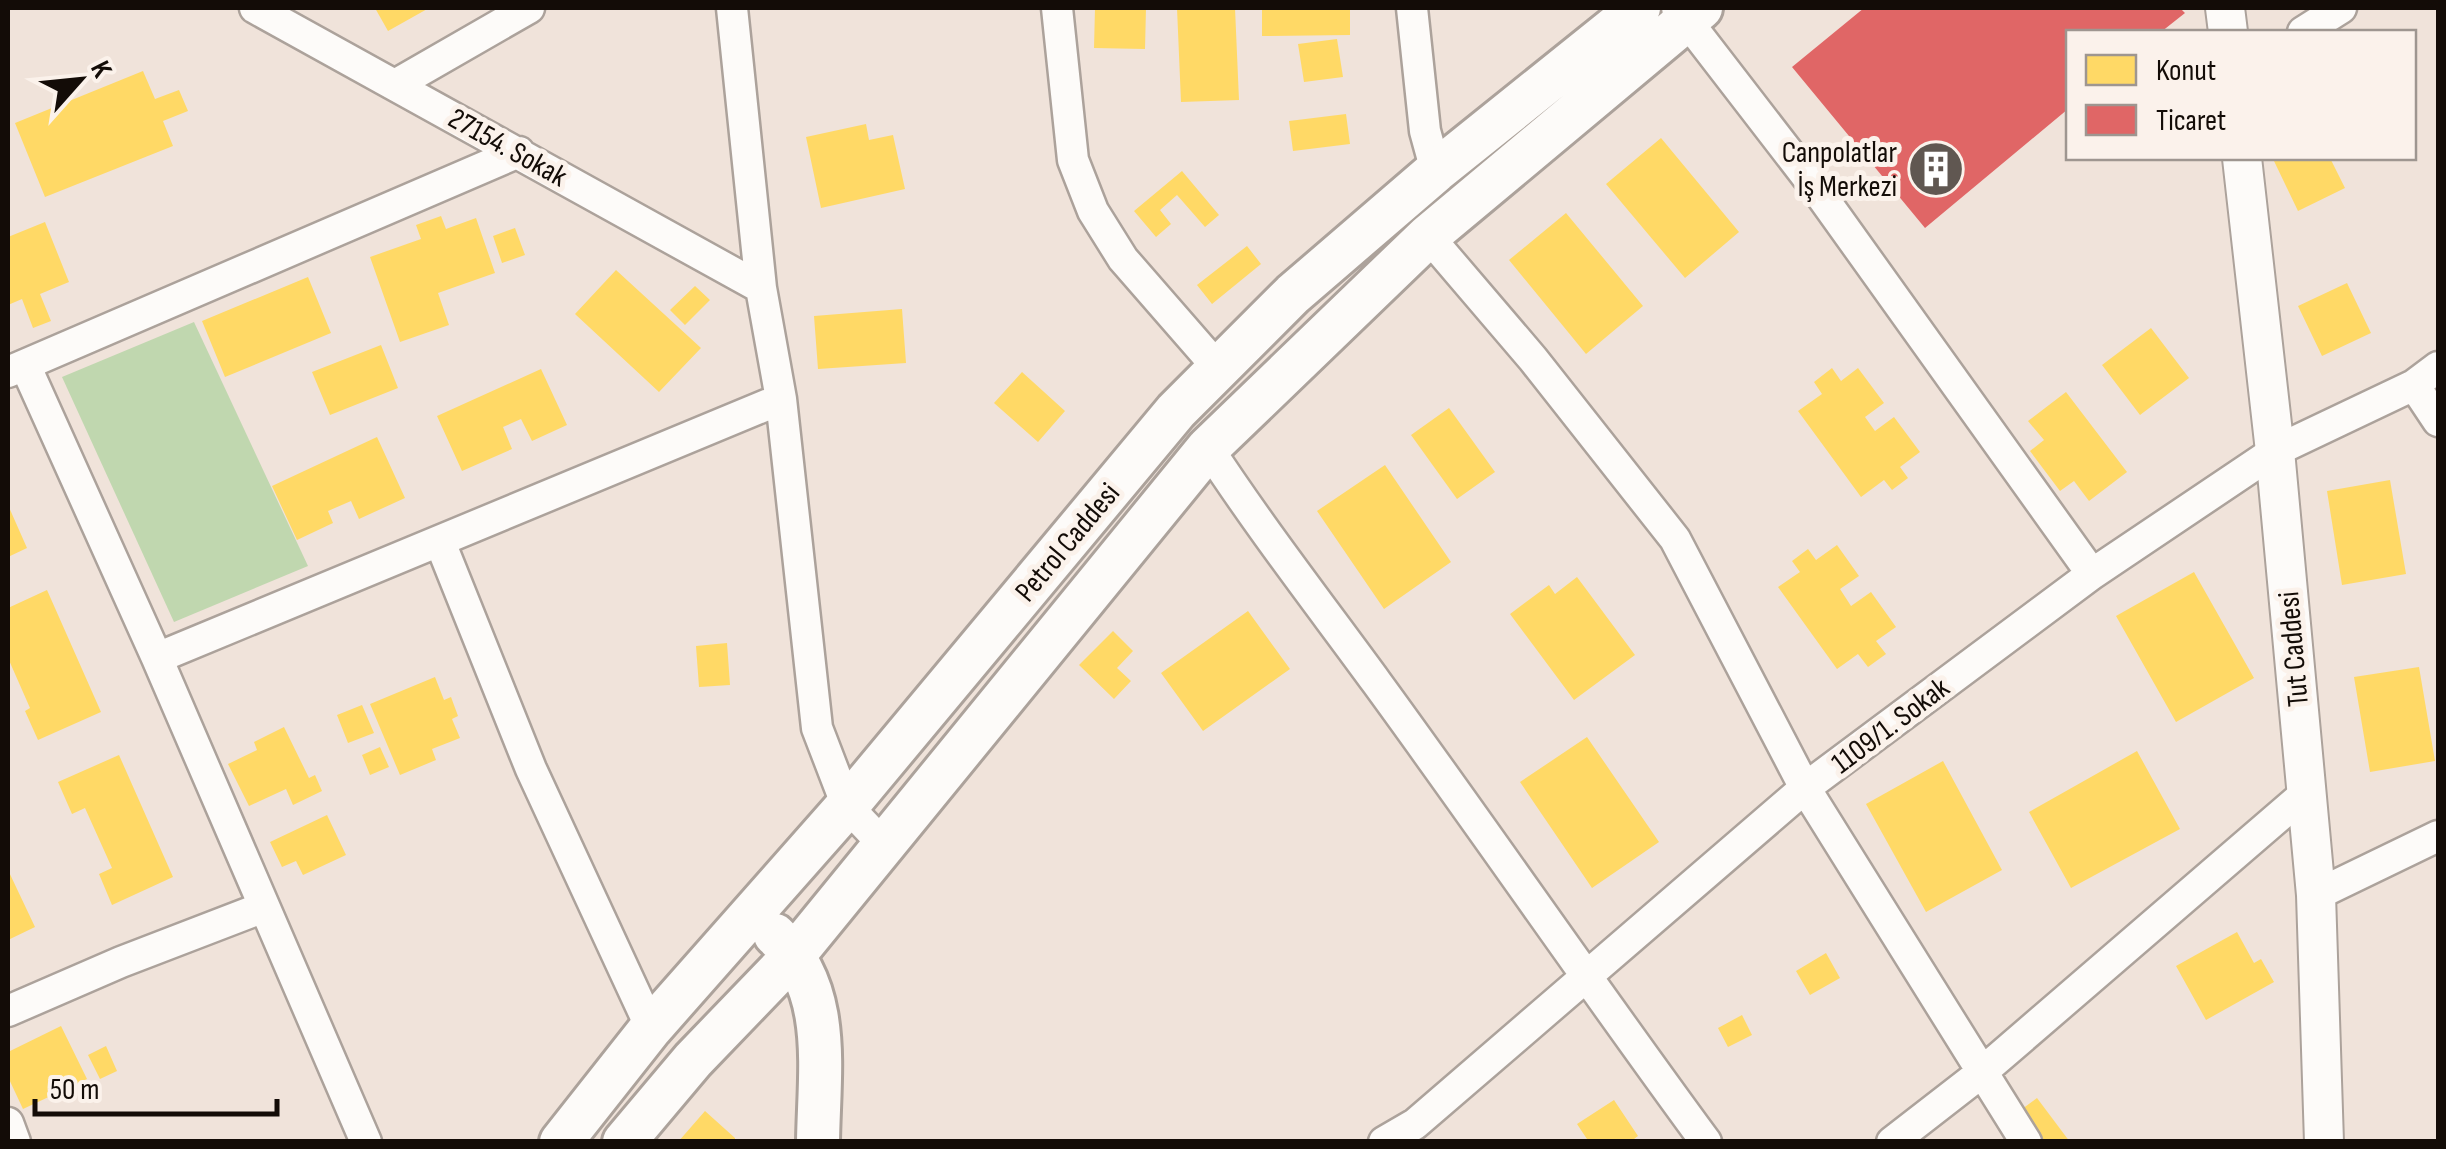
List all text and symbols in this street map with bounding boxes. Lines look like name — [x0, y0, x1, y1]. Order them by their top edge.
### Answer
north arrow — [30, 30, 130, 130]
legend — [2066, 30, 2416, 160]
text: Konut — [2156, 53, 2216, 89]
text: K — [83, 56, 119, 83]
street label: 27154. Sokak — [442, 101, 574, 195]
text: Ticaret — [2156, 103, 2226, 139]
place label: Canpolatlar İş Merkezi — [1782, 135, 1897, 205]
building icon: Canpolatlar İş Merkezi — [1906, 139, 1966, 199]
street label: Petrol Caddesi — [1008, 476, 1128, 609]
street label: Tut Caddesi — [2271, 590, 2317, 708]
street label: 1109/1. Sokak — [1825, 670, 1957, 782]
scale bar — [35, 1054, 278, 1116]
text: 50 m — [50, 1072, 99, 1108]

